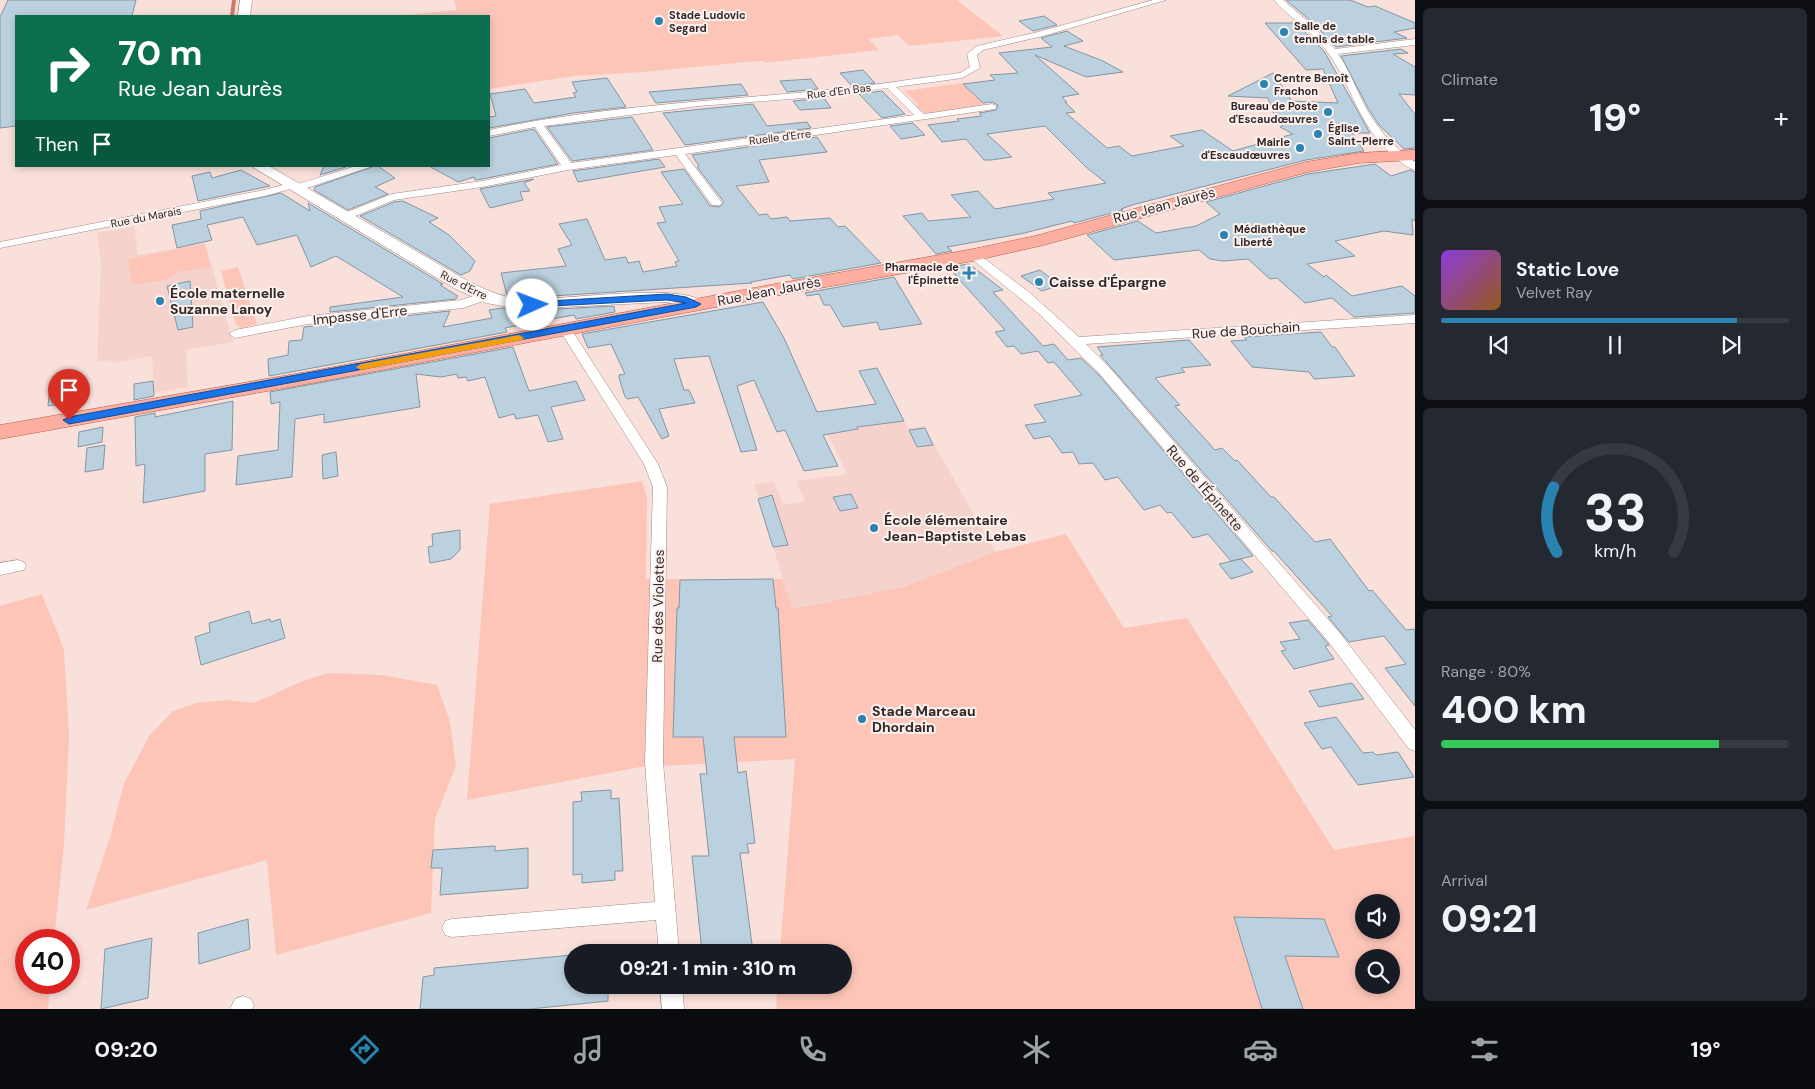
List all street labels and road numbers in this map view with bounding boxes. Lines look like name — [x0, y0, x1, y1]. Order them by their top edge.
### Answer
street label: Rue d'En Bas — [806, 80, 872, 102]
street label: Ruelle d'Erre — [748, 126, 812, 148]
street label: Rue Jean Jaurès — [1111, 183, 1217, 227]
street label: Rue du Marais — [110, 203, 182, 231]
street label: Rue d'Erre — [438, 267, 490, 303]
street label: Rue Jean Jaurès — [716, 272, 822, 310]
street label: Impasse d'Erre — [312, 301, 408, 329]
street label: Rue de Bouchain — [1191, 317, 1301, 343]
street label: Rue de l'Épinette — [1163, 441, 1247, 535]
street label: Rue des Violettes — [648, 549, 668, 663]

